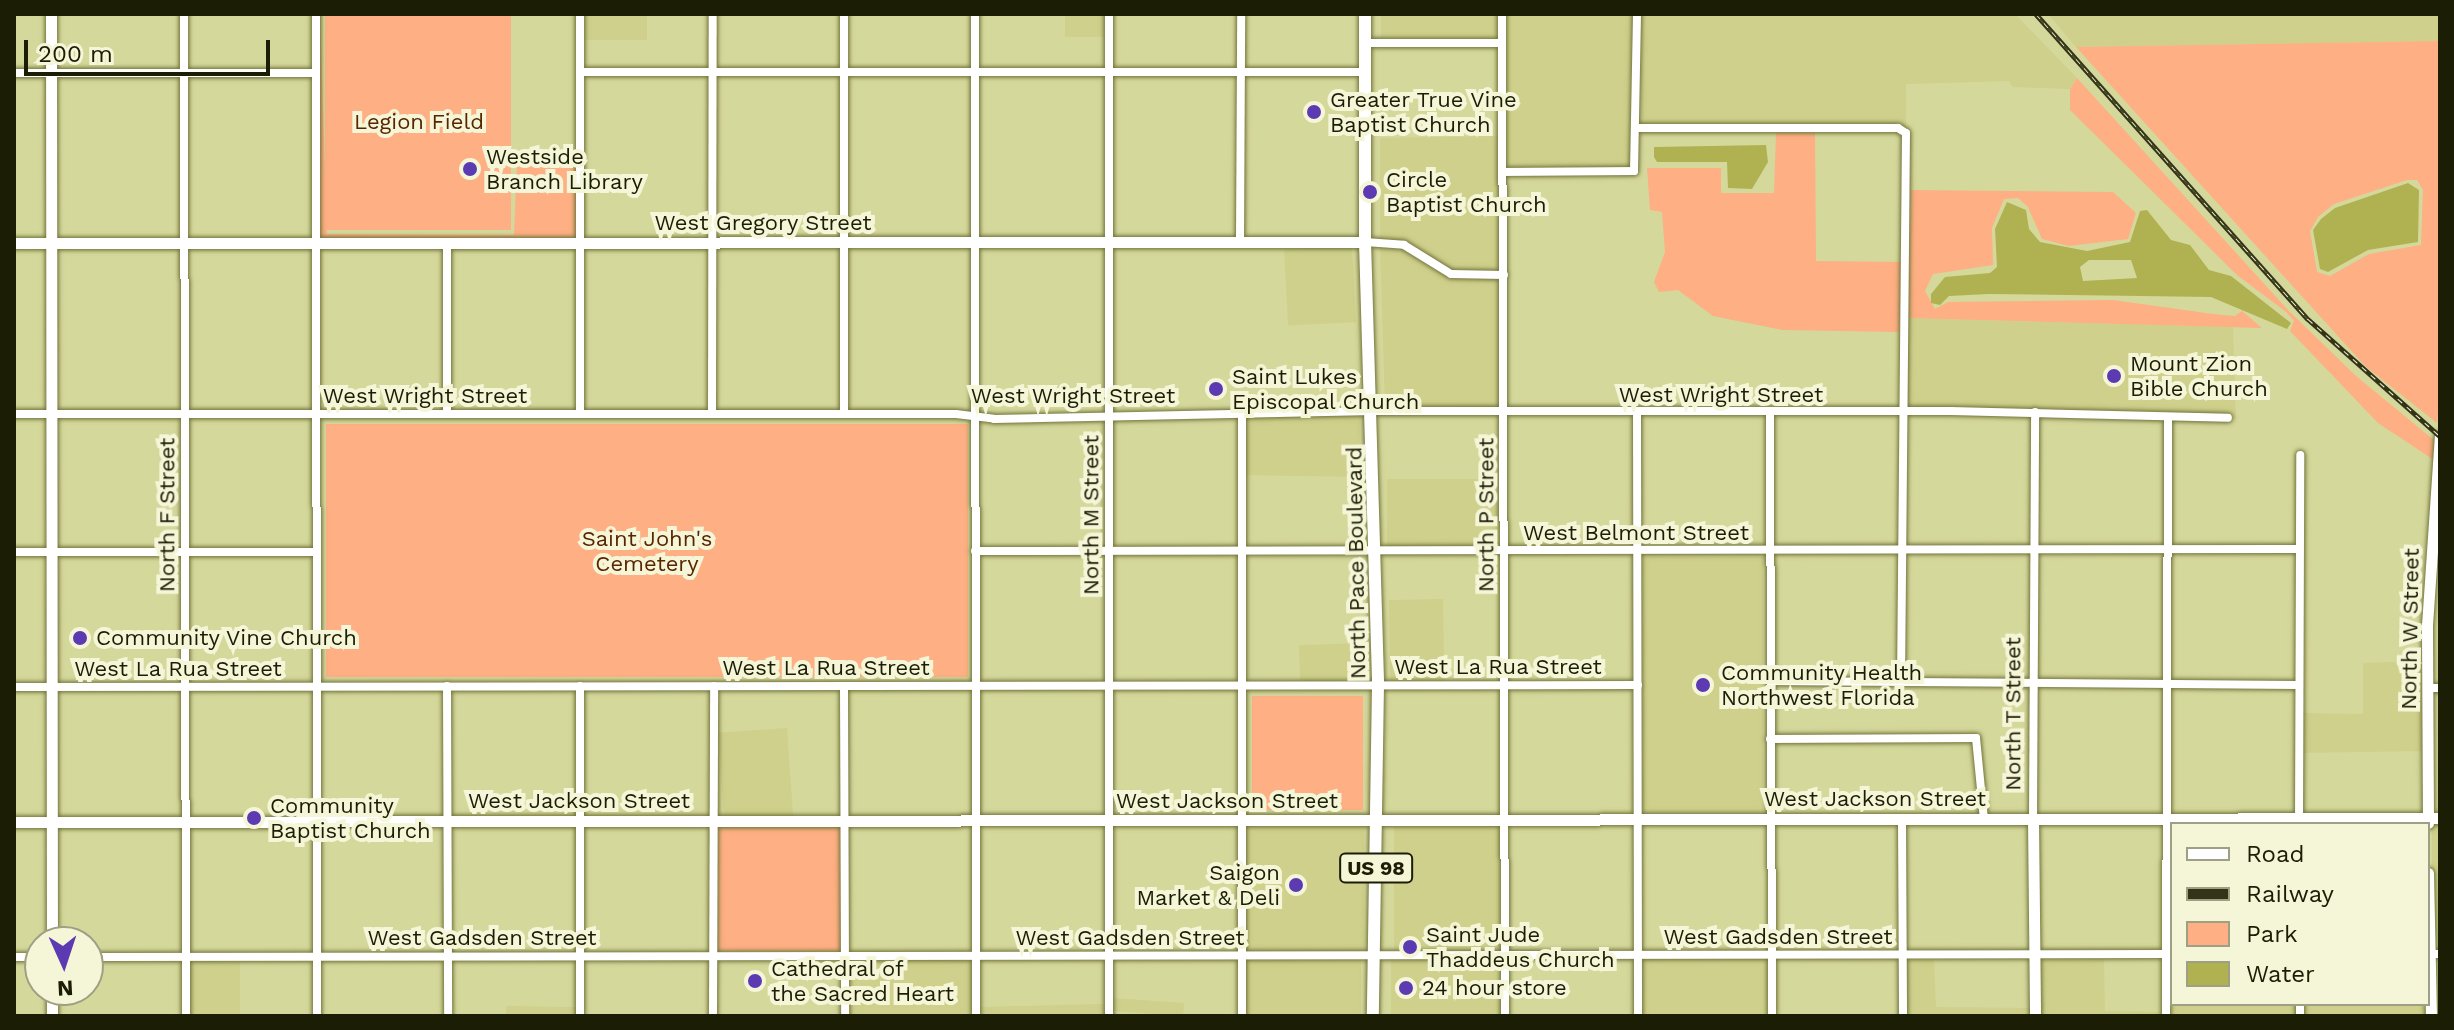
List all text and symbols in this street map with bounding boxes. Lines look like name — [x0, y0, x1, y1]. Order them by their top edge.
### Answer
scale bar — [28, 24, 274, 74]
text: 200 m — [38, 40, 113, 68]
place label: Greater True Vine Baptist Church — [1330, 86, 1519, 138]
marker: Greater True Vine Baptist Church — [1305, 103, 1323, 121]
park label: Legion Field — [354, 109, 484, 135]
place label: Westside Branch Library — [486, 143, 643, 194]
marker: Westside Branch Library — [461, 160, 479, 178]
place label: Circle Baptist Church — [1386, 166, 1547, 218]
marker: Circle Baptist Church — [1361, 183, 1379, 201]
street label: West Gregory Street — [654, 210, 872, 236]
place label: Mount Zion Bible Church — [2130, 350, 2268, 402]
place label: Saint Lukes Episcopal Church — [1232, 363, 1420, 414]
marker: Mount Zion Bible Church — [2105, 367, 2123, 385]
marker: Saint Lukes Episcopal Church — [1207, 380, 1225, 398]
street label: West Wright Street — [1619, 382, 1823, 408]
street label: West Wright Street — [323, 383, 527, 409]
street label: West Wright Street — [971, 383, 1175, 409]
street label: North M Street — [1078, 435, 1104, 595]
street label: North F Street — [154, 438, 180, 592]
street label: North P Street — [1473, 438, 1499, 592]
street label: North Pace Boulevard — [1341, 447, 1371, 679]
street label: West Belmont Street — [1523, 520, 1749, 546]
park label: Saint John's Cemetery — [581, 525, 713, 576]
street label: North W Street — [2395, 547, 2425, 711]
place label: Community Vine Church — [96, 625, 358, 651]
marker: Community Vine Church — [71, 629, 89, 647]
street label: North T Street — [2000, 637, 2026, 791]
street label: West La Rua Street — [1394, 654, 1602, 680]
street label: West La Rua Street — [722, 655, 930, 681]
street label: West La Rua Street — [74, 656, 282, 682]
place label: Community Health Northwest Florida — [1721, 659, 1923, 710]
marker: Community Health Northwest Florida — [1692, 674, 1714, 696]
street label: West Jackson Street — [1764, 786, 1986, 812]
street label: West Jackson Street — [468, 788, 690, 814]
street label: West Jackson Street — [1116, 788, 1338, 814]
place label: Community Baptist Church — [270, 792, 431, 844]
marker: Community Baptist Church — [245, 809, 263, 827]
legend — [2170, 822, 2430, 1006]
text: Road — [2246, 840, 2305, 868]
road number: US 98 — [1338, 852, 1414, 884]
place label: Saigon Market & Deli — [1136, 859, 1280, 910]
marker: Saigon Market & Deli — [1287, 876, 1305, 894]
text: Railway — [2246, 880, 2334, 908]
text: Park — [2246, 920, 2298, 948]
place label: Saint Jude Thaddeus Church — [1426, 921, 1615, 972]
street label: West Gadsden Street — [1664, 924, 1892, 950]
street label: West Gadsden Street — [368, 925, 596, 951]
street label: West Gadsden Street — [1016, 925, 1244, 951]
north arrow — [24, 926, 104, 1006]
marker: Saint Jude Thaddeus Church — [1401, 938, 1419, 956]
place label: Cathedral of the Sacred Heart — [771, 955, 954, 1006]
text: Water — [2246, 960, 2315, 988]
marker: Cathedral of the Sacred Heart — [746, 972, 764, 990]
place label: 24 hour store — [1422, 975, 1567, 1001]
text: N — [56, 976, 74, 1001]
marker: 24 hour store — [1397, 979, 1415, 997]

